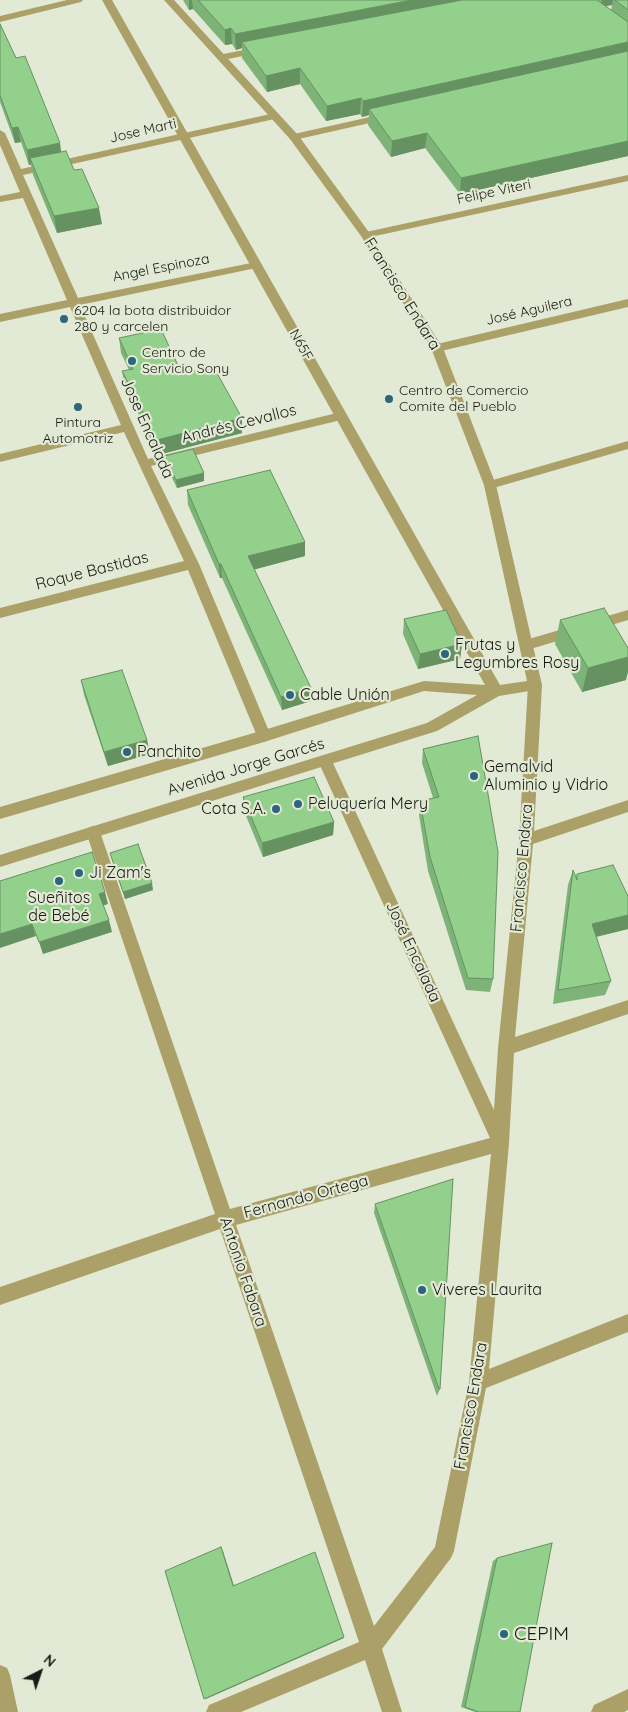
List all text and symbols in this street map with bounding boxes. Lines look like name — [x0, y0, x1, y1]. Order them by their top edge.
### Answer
street label: Jose Marti — [108, 115, 178, 147]
street label: Felipe Viteri — [455, 176, 533, 208]
street label: Francisco Endara — [360, 234, 444, 354]
street label: Angel Espinoza — [111, 250, 211, 286]
street label: José Aguilera — [484, 293, 574, 329]
place label: 6204 la bota distribuidor 280 y carcelen — [74, 303, 231, 336]
marker: 6204 la bota distribuidor 280 y carcelen — [58, 313, 70, 325]
street label: N65F — [286, 326, 316, 364]
place label: Centro de Servicio Sony — [142, 345, 229, 378]
marker: Centro de Servicio Sony — [126, 355, 138, 367]
street label: Jose Encalada — [116, 374, 178, 482]
place label: Centro de Comercio Comite del Pueblo — [399, 383, 529, 416]
marker: Centro de Comercio Comite del Pueblo — [383, 393, 395, 405]
street label: Andrés Cevallos — [179, 400, 299, 448]
marker: Pintura Automotriz — [72, 401, 84, 413]
place label: Pintura Automotriz — [42, 415, 114, 448]
street label: Roque Bastidas — [33, 548, 151, 594]
place label: Frutas y Legumbres Rosy — [455, 635, 579, 673]
marker: Frutas y Legumbres Rosy — [439, 648, 451, 660]
place label: Cable Unión — [300, 685, 390, 705]
marker: Cable Unión — [284, 689, 296, 701]
street label: Avenida Jorge Garcés — [165, 734, 327, 800]
place label: Panchito — [137, 742, 201, 762]
marker: Panchito — [121, 746, 133, 758]
place label: Gemalvid Aluminio y Vidrio — [484, 757, 608, 795]
marker: Gemalvid Aluminio y Vidrio — [468, 770, 480, 782]
place label: Peluquería Mery — [308, 794, 428, 814]
marker: Peluquería Mery — [292, 798, 304, 810]
place label: Cota S.A. — [201, 799, 266, 819]
marker: Cota S.A. — [270, 803, 282, 815]
street label: Francisco Endara — [507, 803, 537, 933]
place label: Ji Zam's — [89, 863, 151, 883]
marker: Ji Zam's — [73, 867, 85, 879]
marker: Sueñitos de Bebé — [53, 875, 65, 887]
place label: Sueñitos de Bebé — [28, 888, 90, 926]
street label: José Encalada — [381, 899, 445, 1005]
street label: Fernando Ortega — [242, 1171, 370, 1223]
street label: Antonio Fabara — [215, 1215, 271, 1329]
place label: Viveres Laurita — [432, 1280, 542, 1300]
marker: Viveres Laurita — [416, 1284, 428, 1296]
street label: Francisco Endara — [450, 1341, 492, 1471]
place label: CEPIM — [514, 1623, 569, 1645]
marker: CEPIM — [498, 1628, 510, 1640]
north arrow — [15, 1647, 65, 1697]
text: N — [40, 1651, 60, 1671]

